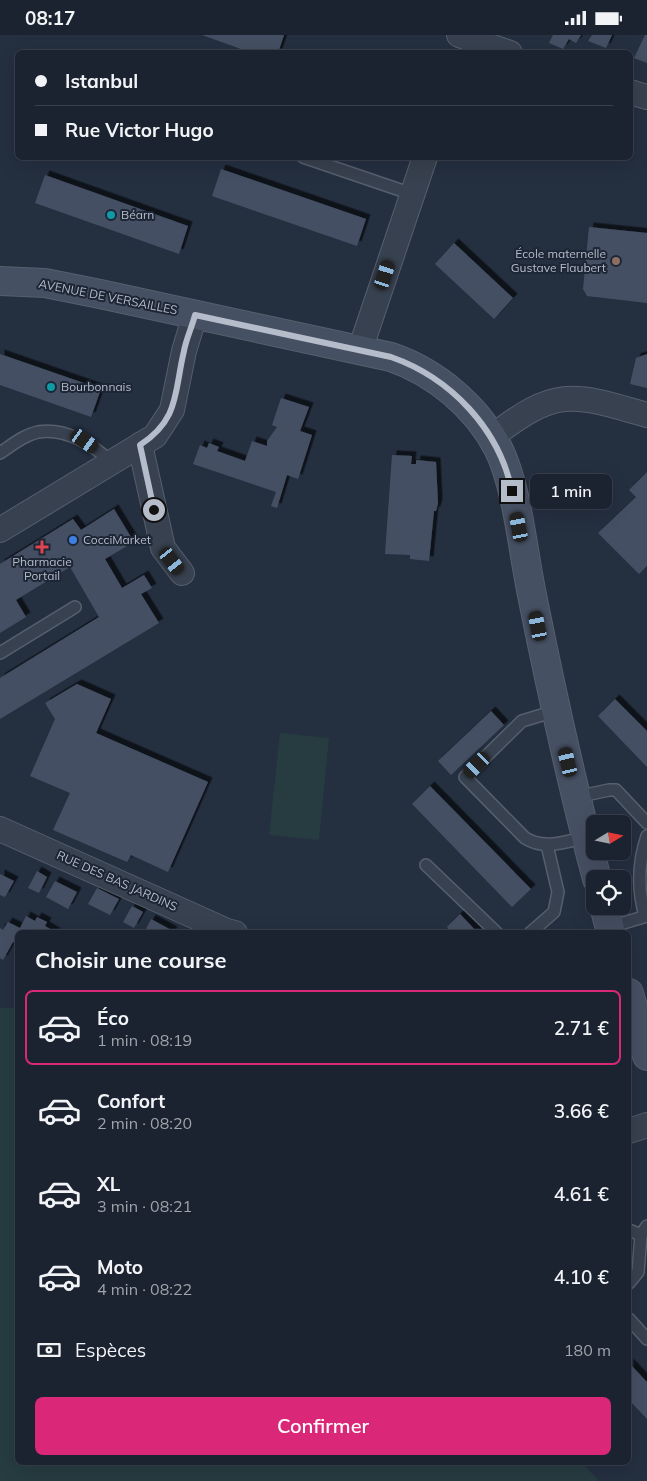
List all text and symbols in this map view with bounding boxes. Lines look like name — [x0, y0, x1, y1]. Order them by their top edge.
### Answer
text: 08:17 — [25, 6, 75, 30]
text: Istanbul — [65, 69, 138, 93]
text: Rue Victor Hugo — [65, 118, 214, 142]
place label: Béarn — [121, 207, 154, 222]
marker: Béarn — [105, 209, 117, 221]
place label: École maternelle Gustave Flaubert — [511, 246, 606, 275]
marker: École maternelle Gustave Flaubert — [610, 255, 622, 267]
car — [373, 258, 396, 292]
street label: AVENUE DE VERSAILLES — [37, 276, 179, 317]
place label: Bourbonnais — [61, 379, 131, 394]
marker: Bourbonnais — [45, 381, 57, 393]
car — [68, 426, 101, 456]
callout: 1 min — [530, 473, 612, 509]
route end — [501, 480, 523, 502]
text: 1 min — [550, 481, 592, 501]
route start — [143, 499, 165, 521]
car — [508, 511, 529, 543]
place label: CocciMarket — [83, 532, 151, 547]
marker: CocciMarket — [67, 534, 79, 546]
marker: Pharmacie Portail — [36, 541, 48, 553]
car — [156, 545, 187, 577]
place label: Pharmacie Portail — [12, 554, 72, 583]
car — [527, 610, 548, 642]
car — [557, 746, 578, 778]
car — [461, 749, 492, 781]
north arrow — [586, 815, 631, 860]
map controls — [586, 815, 631, 915]
street label: RUE DES BAS JARDINS — [54, 847, 180, 914]
button: locate — [586, 870, 631, 915]
text: Choisir une course — [35, 946, 227, 974]
icon: car — [37, 1005, 82, 1050]
text: Éco — [97, 1006, 129, 1030]
text: 2.71 € — [554, 1016, 609, 1040]
text: 1 min · 08:19 — [97, 1030, 192, 1050]
icon: car — [37, 1088, 82, 1133]
text: Confort — [97, 1089, 165, 1113]
text: 3.66 € — [554, 1099, 609, 1123]
text: 2 min · 08:20 — [97, 1113, 192, 1133]
icon: car — [37, 1171, 82, 1216]
text: XL — [97, 1172, 120, 1196]
text: 4.61 € — [554, 1182, 609, 1206]
text: 3 min · 08:21 — [97, 1196, 192, 1216]
icon: car — [37, 1254, 82, 1299]
text: Moto — [97, 1255, 143, 1279]
text: 4.10 € — [554, 1265, 609, 1289]
text: 4 min · 08:22 — [97, 1279, 192, 1299]
icon: cash — [35, 1336, 63, 1364]
text: Espèces — [75, 1338, 146, 1362]
text: 180 m — [564, 1340, 611, 1360]
button: Confirmer — [35, 1397, 611, 1455]

